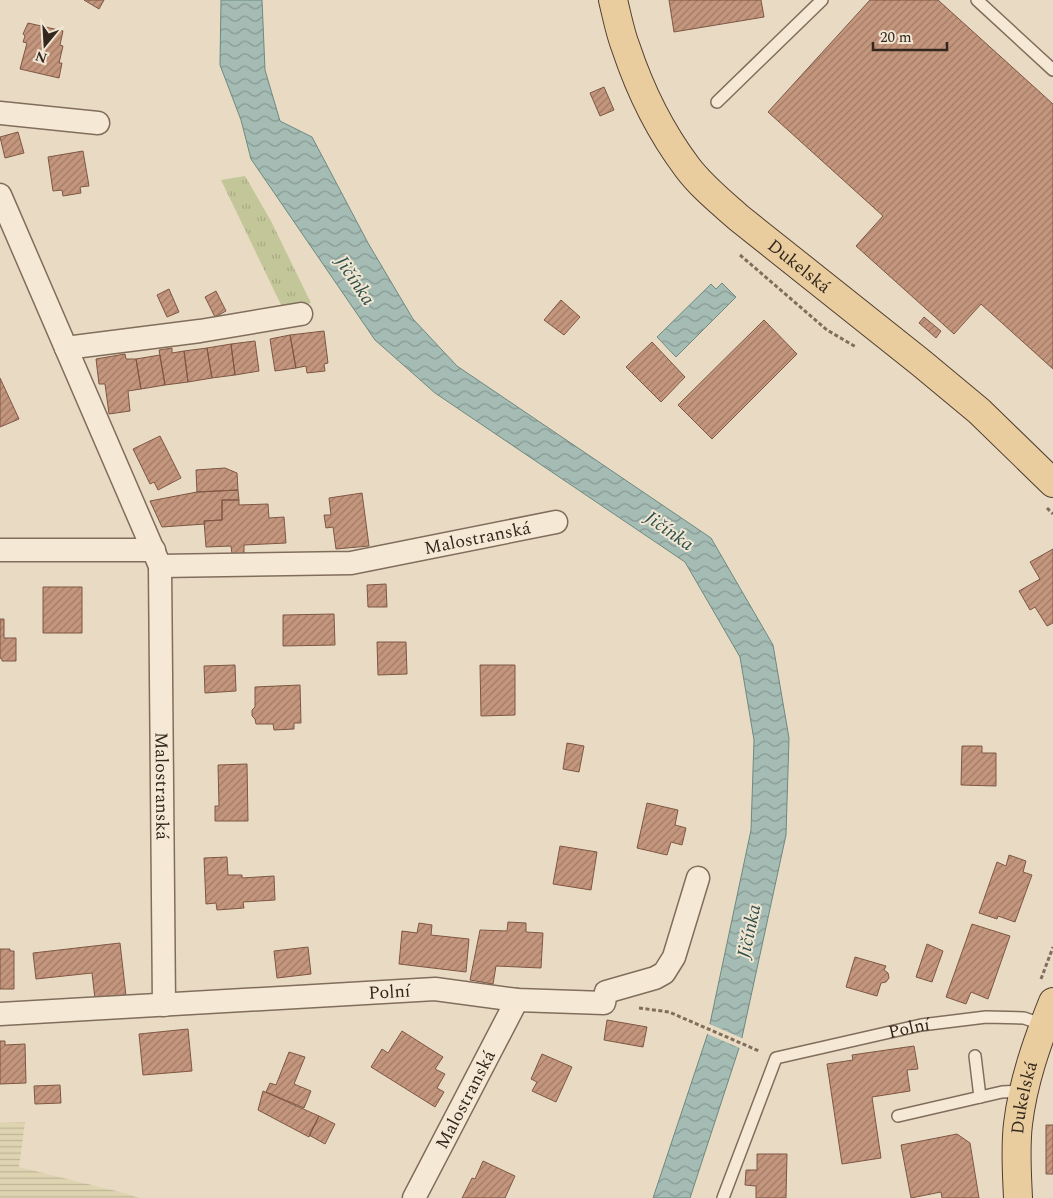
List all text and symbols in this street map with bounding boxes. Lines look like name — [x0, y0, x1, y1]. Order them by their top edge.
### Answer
north arrow — [20, 20, 70, 70]
scale bar — [873, 20, 947, 52]
text: 20 m — [880, 26, 912, 49]
text: N — [32, 45, 50, 69]
street label: Dukelská — [762, 233, 837, 300]
water label: Jičínka — [326, 249, 382, 312]
water label: Jičínka — [637, 503, 700, 559]
street label: Malostranská — [422, 514, 533, 562]
street label: Malostranská — [148, 732, 175, 840]
water label: Jičínka — [729, 901, 769, 963]
street label: Polní — [368, 977, 413, 1007]
street label: Polní — [885, 1011, 933, 1046]
street label: Malostranská — [429, 1045, 503, 1154]
street label: Dukelská — [1004, 1058, 1045, 1136]

